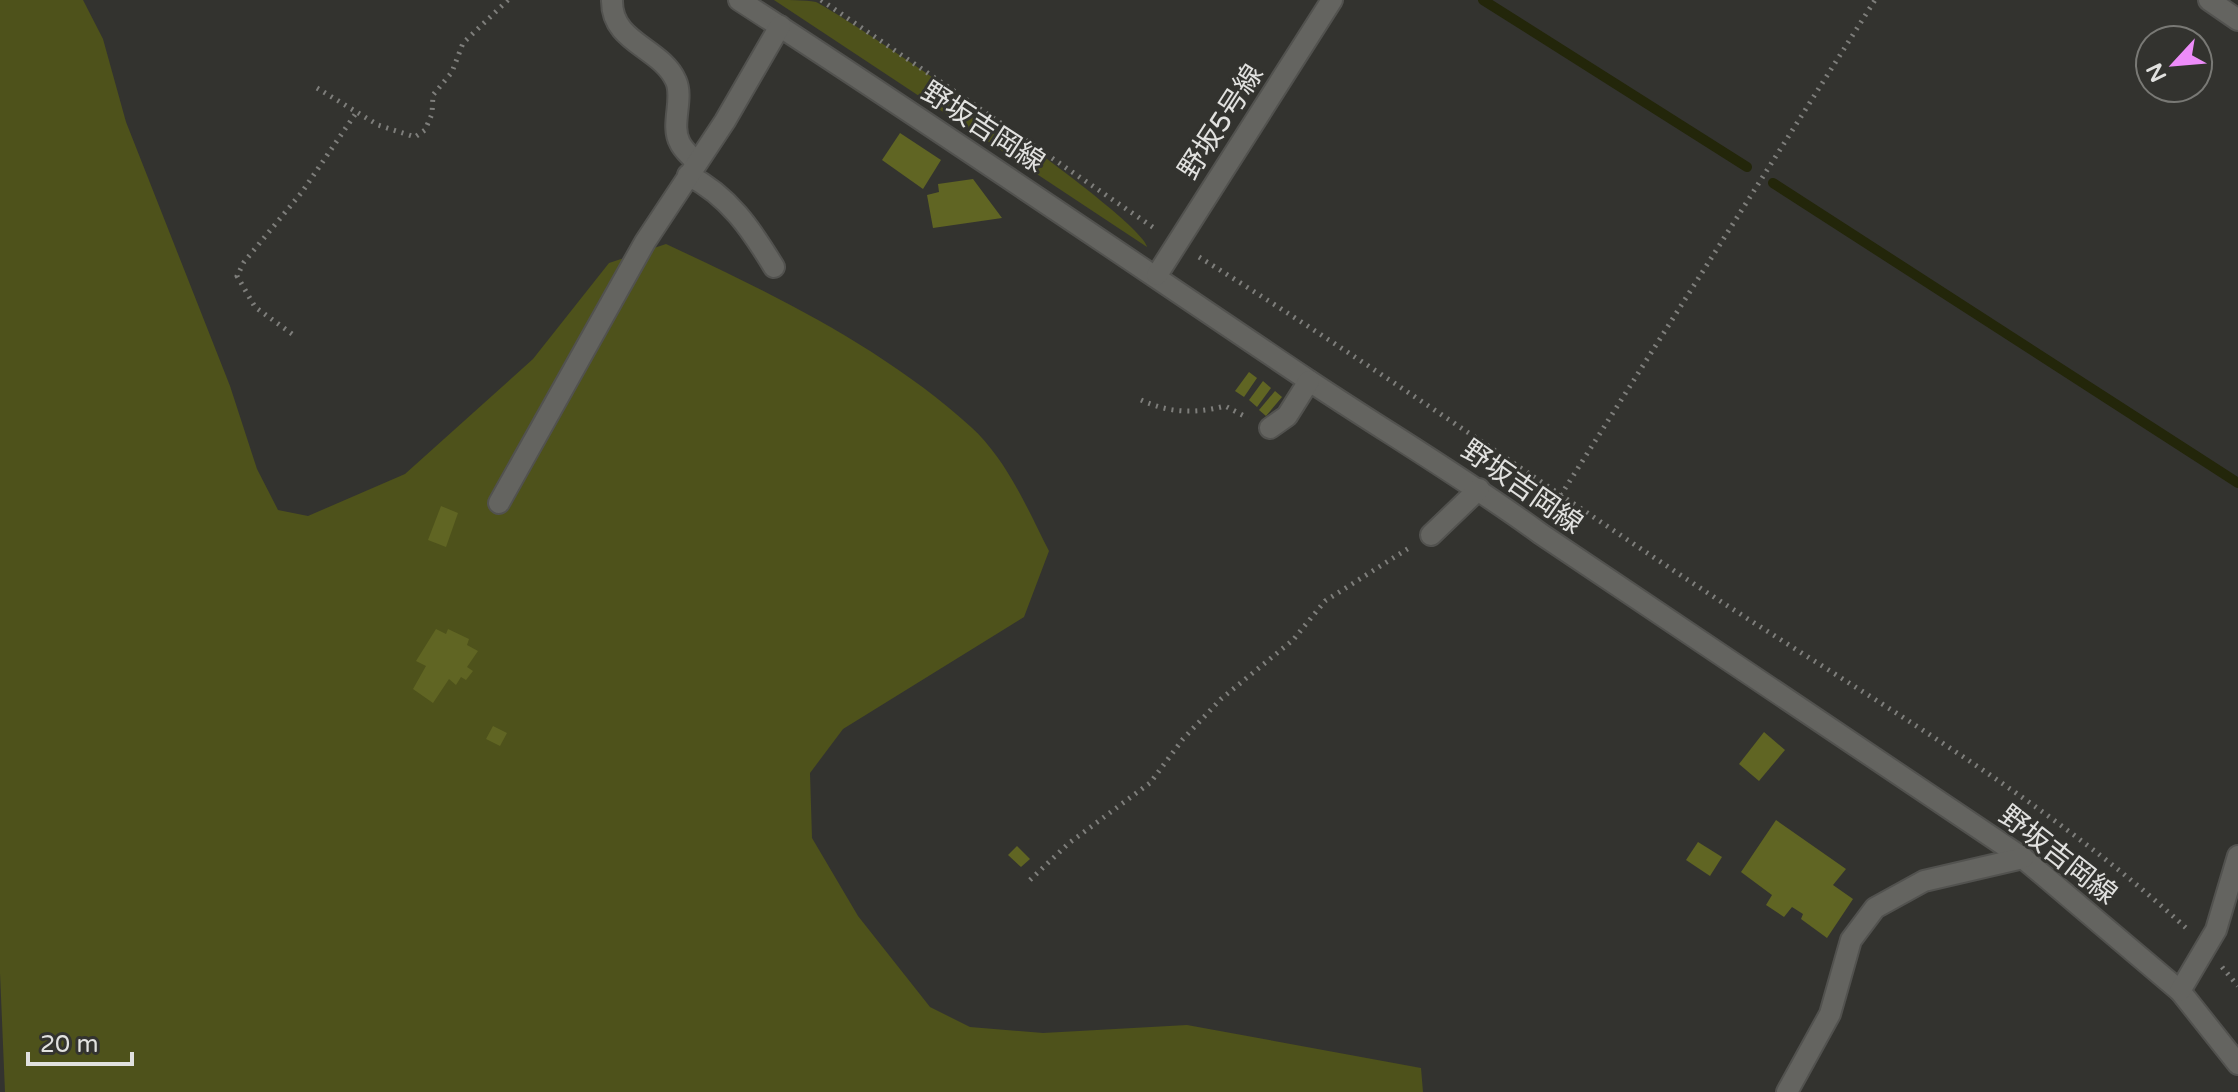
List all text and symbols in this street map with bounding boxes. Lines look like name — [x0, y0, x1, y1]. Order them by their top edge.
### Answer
north arrow — [2134, 24, 2214, 104]
street label: 野坂5号線 — [1171, 58, 1271, 186]
text: N — [2141, 59, 2172, 86]
street label: 野坂吉岡線 — [915, 75, 1051, 179]
street label: 野坂吉岡線 — [1455, 433, 1589, 541]
street label: 野坂吉岡線 — [1992, 799, 2124, 911]
scale bar — [28, 1016, 132, 1066]
text: 20 m — [40, 1030, 98, 1059]

